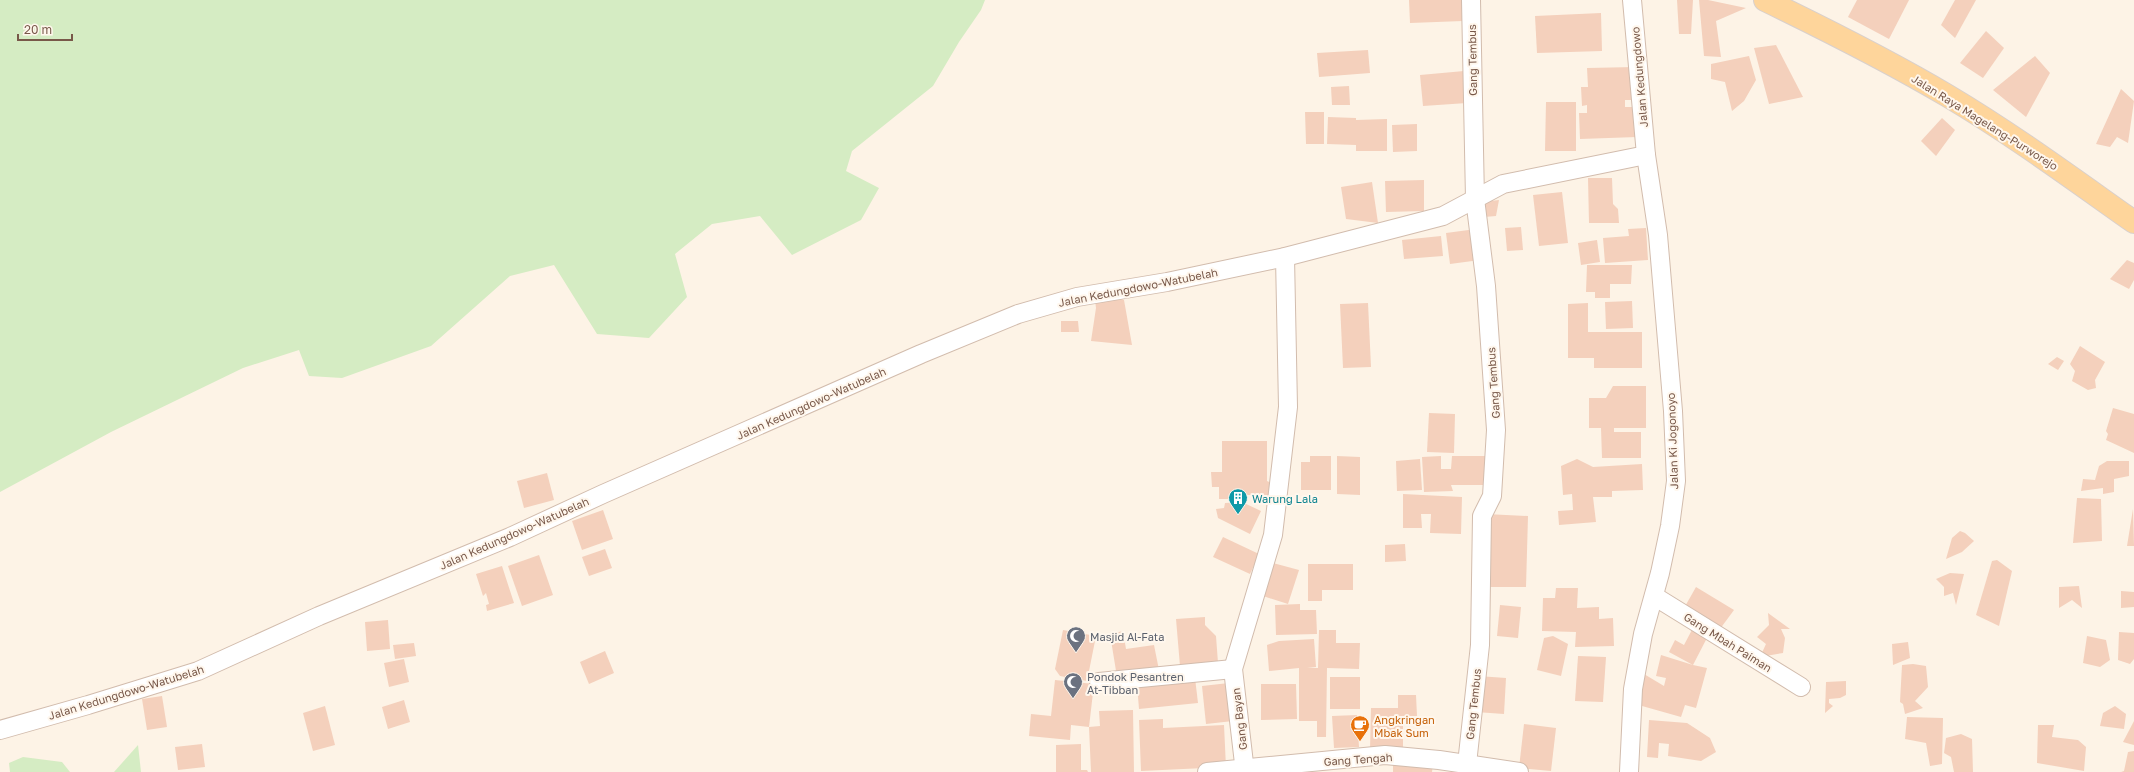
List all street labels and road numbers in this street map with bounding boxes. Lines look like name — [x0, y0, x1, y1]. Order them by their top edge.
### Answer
street label: Gang Tembus — [1465, 24, 1479, 96]
street label: Jalan Kedungdowo — [1628, 26, 1650, 128]
street label: Jalan Raya Magelang-Purworejo — [1910, 71, 2061, 173]
street label: Jalan Kedungdowo-Watubelah — [1057, 265, 1219, 309]
street label: Gang Tembus — [1484, 347, 1502, 419]
street label: Jalan Kedungdowo-Watubelah — [734, 364, 888, 442]
street label: Jalan Ki Jogonoyo — [1664, 392, 1680, 490]
street label: Jalan Kedungdowo-Watubelah — [437, 494, 591, 572]
street label: Gang Mbah Paiman — [1682, 610, 1774, 674]
street label: Jalan Kedungdowo-Watubelah — [47, 662, 205, 722]
street label: Gang Tembus — [1463, 668, 1483, 740]
street label: Gang Bayan — [1229, 687, 1249, 751]
street label: Gang Tengah — [1323, 750, 1393, 768]

